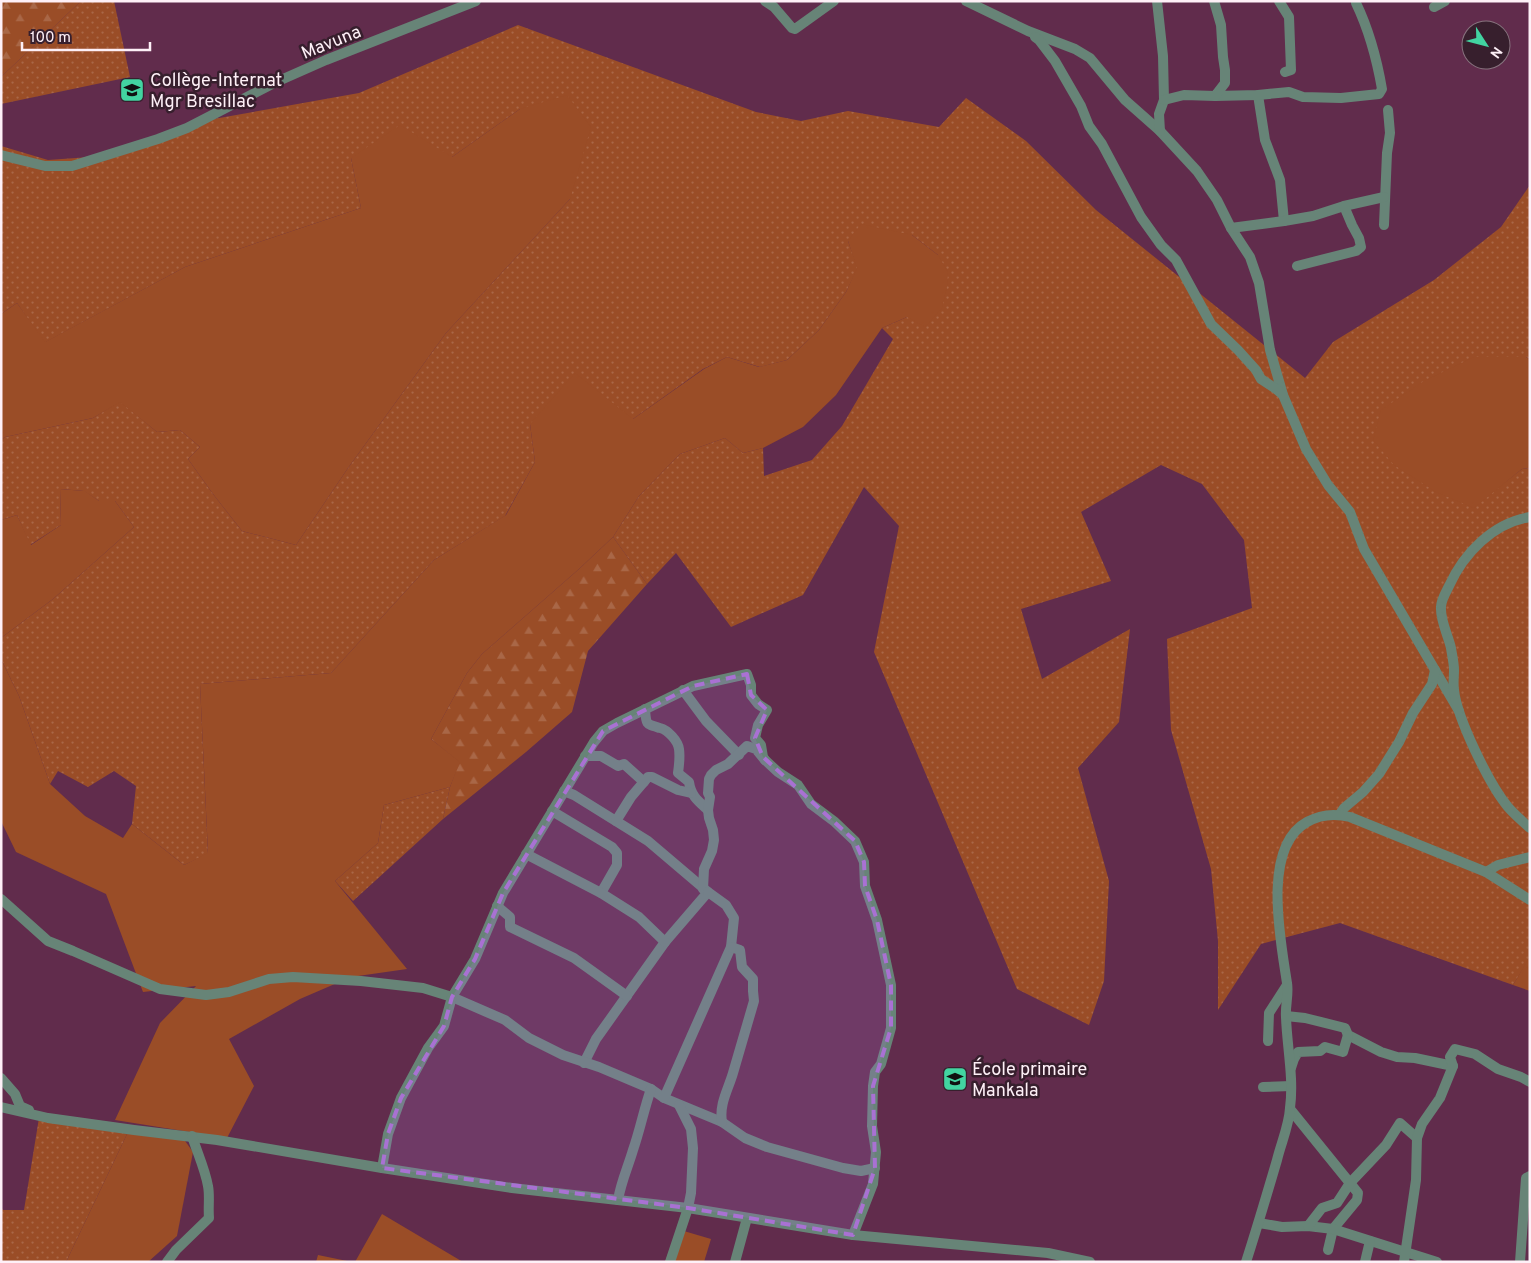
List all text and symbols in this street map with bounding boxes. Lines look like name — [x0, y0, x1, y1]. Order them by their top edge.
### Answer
scale bar — [22, 20, 150, 52]
north arrow — [1461, 20, 1511, 70]
street label: Mavuna — [298, 21, 365, 66]
text: 100 m — [30, 29, 71, 48]
text: N — [1485, 43, 1505, 61]
place label: Collège-Internat Mgr Bresillac — [150, 70, 282, 114]
school or university icon: Collège-Internat Mgr Bresillac — [119, 77, 145, 103]
place label: École primaire Mankala — [972, 1057, 1087, 1103]
school or university icon: École primaire Mankala — [942, 1066, 968, 1092]

